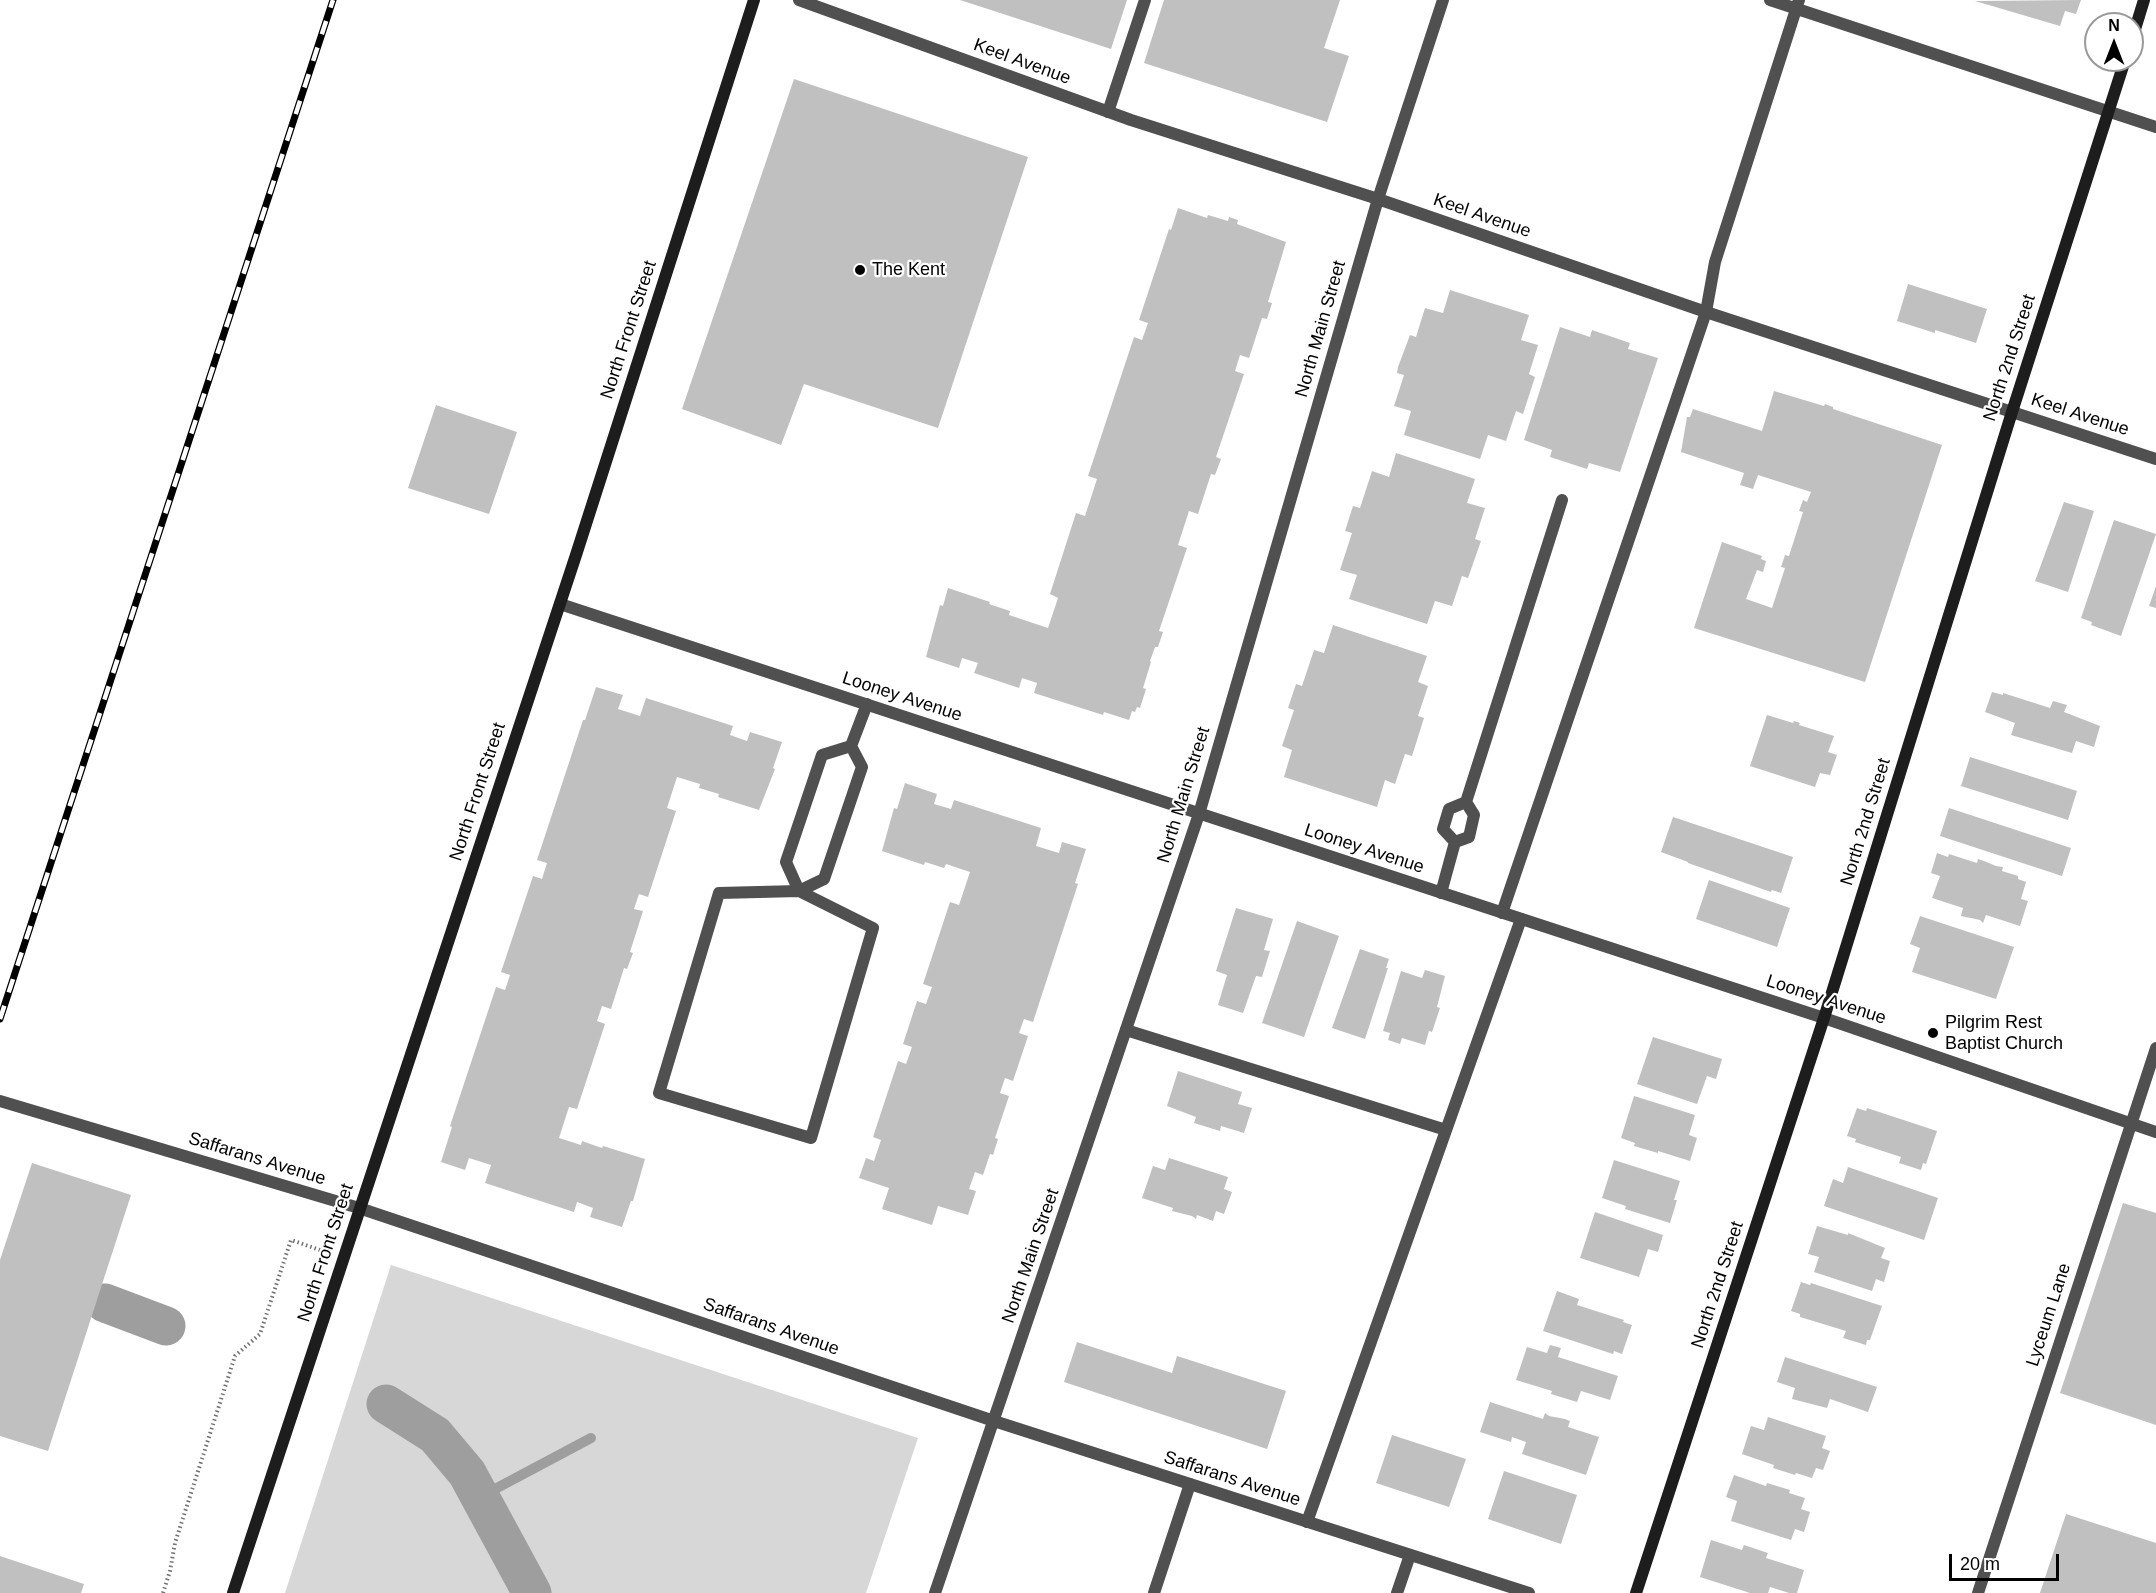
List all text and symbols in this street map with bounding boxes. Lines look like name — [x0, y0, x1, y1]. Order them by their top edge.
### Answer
north arrow — [2084, 12, 2144, 72]
text: N — [2108, 17, 2120, 34]
street label: Keel Avenue — [970, 34, 1074, 90]
street label: Keel Avenue — [1430, 189, 1534, 243]
street label: North Front Street — [596, 258, 662, 402]
street label: North Main Street — [1291, 258, 1351, 400]
place label: The Kent — [872, 259, 945, 281]
marker: The Kent — [853, 263, 867, 277]
street label: North 2nd Street — [1979, 292, 2041, 424]
street label: Keel Avenue — [2028, 389, 2132, 441]
street label: Looney Avenue — [839, 667, 965, 727]
street label: North Front Street — [445, 720, 511, 864]
street label: North Main Street — [1153, 724, 1215, 866]
street label: North 2nd Street — [1836, 756, 1896, 888]
street label: Looney Avenue — [1301, 819, 1427, 879]
street label: Looney Avenue — [1763, 970, 1889, 1030]
place label: Pilgrim Rest Baptist Church — [1945, 1012, 2063, 1054]
marker: Pilgrim Rest Baptist Church — [1926, 1026, 1940, 1040]
street label: Saffarans Avenue — [186, 1128, 328, 1190]
street label: North Front Street — [293, 1181, 359, 1325]
street label: North Main Street — [998, 1186, 1064, 1326]
street label: North 2nd Street — [1687, 1219, 1749, 1351]
street label: Lyceum Lane — [2022, 1261, 2076, 1369]
street label: Saffarans Avenue — [700, 1294, 842, 1360]
street label: Saffarans Avenue — [1161, 1447, 1303, 1511]
scale bar — [1952, 1542, 2062, 1580]
text: 20 m — [1960, 1554, 2000, 1574]

